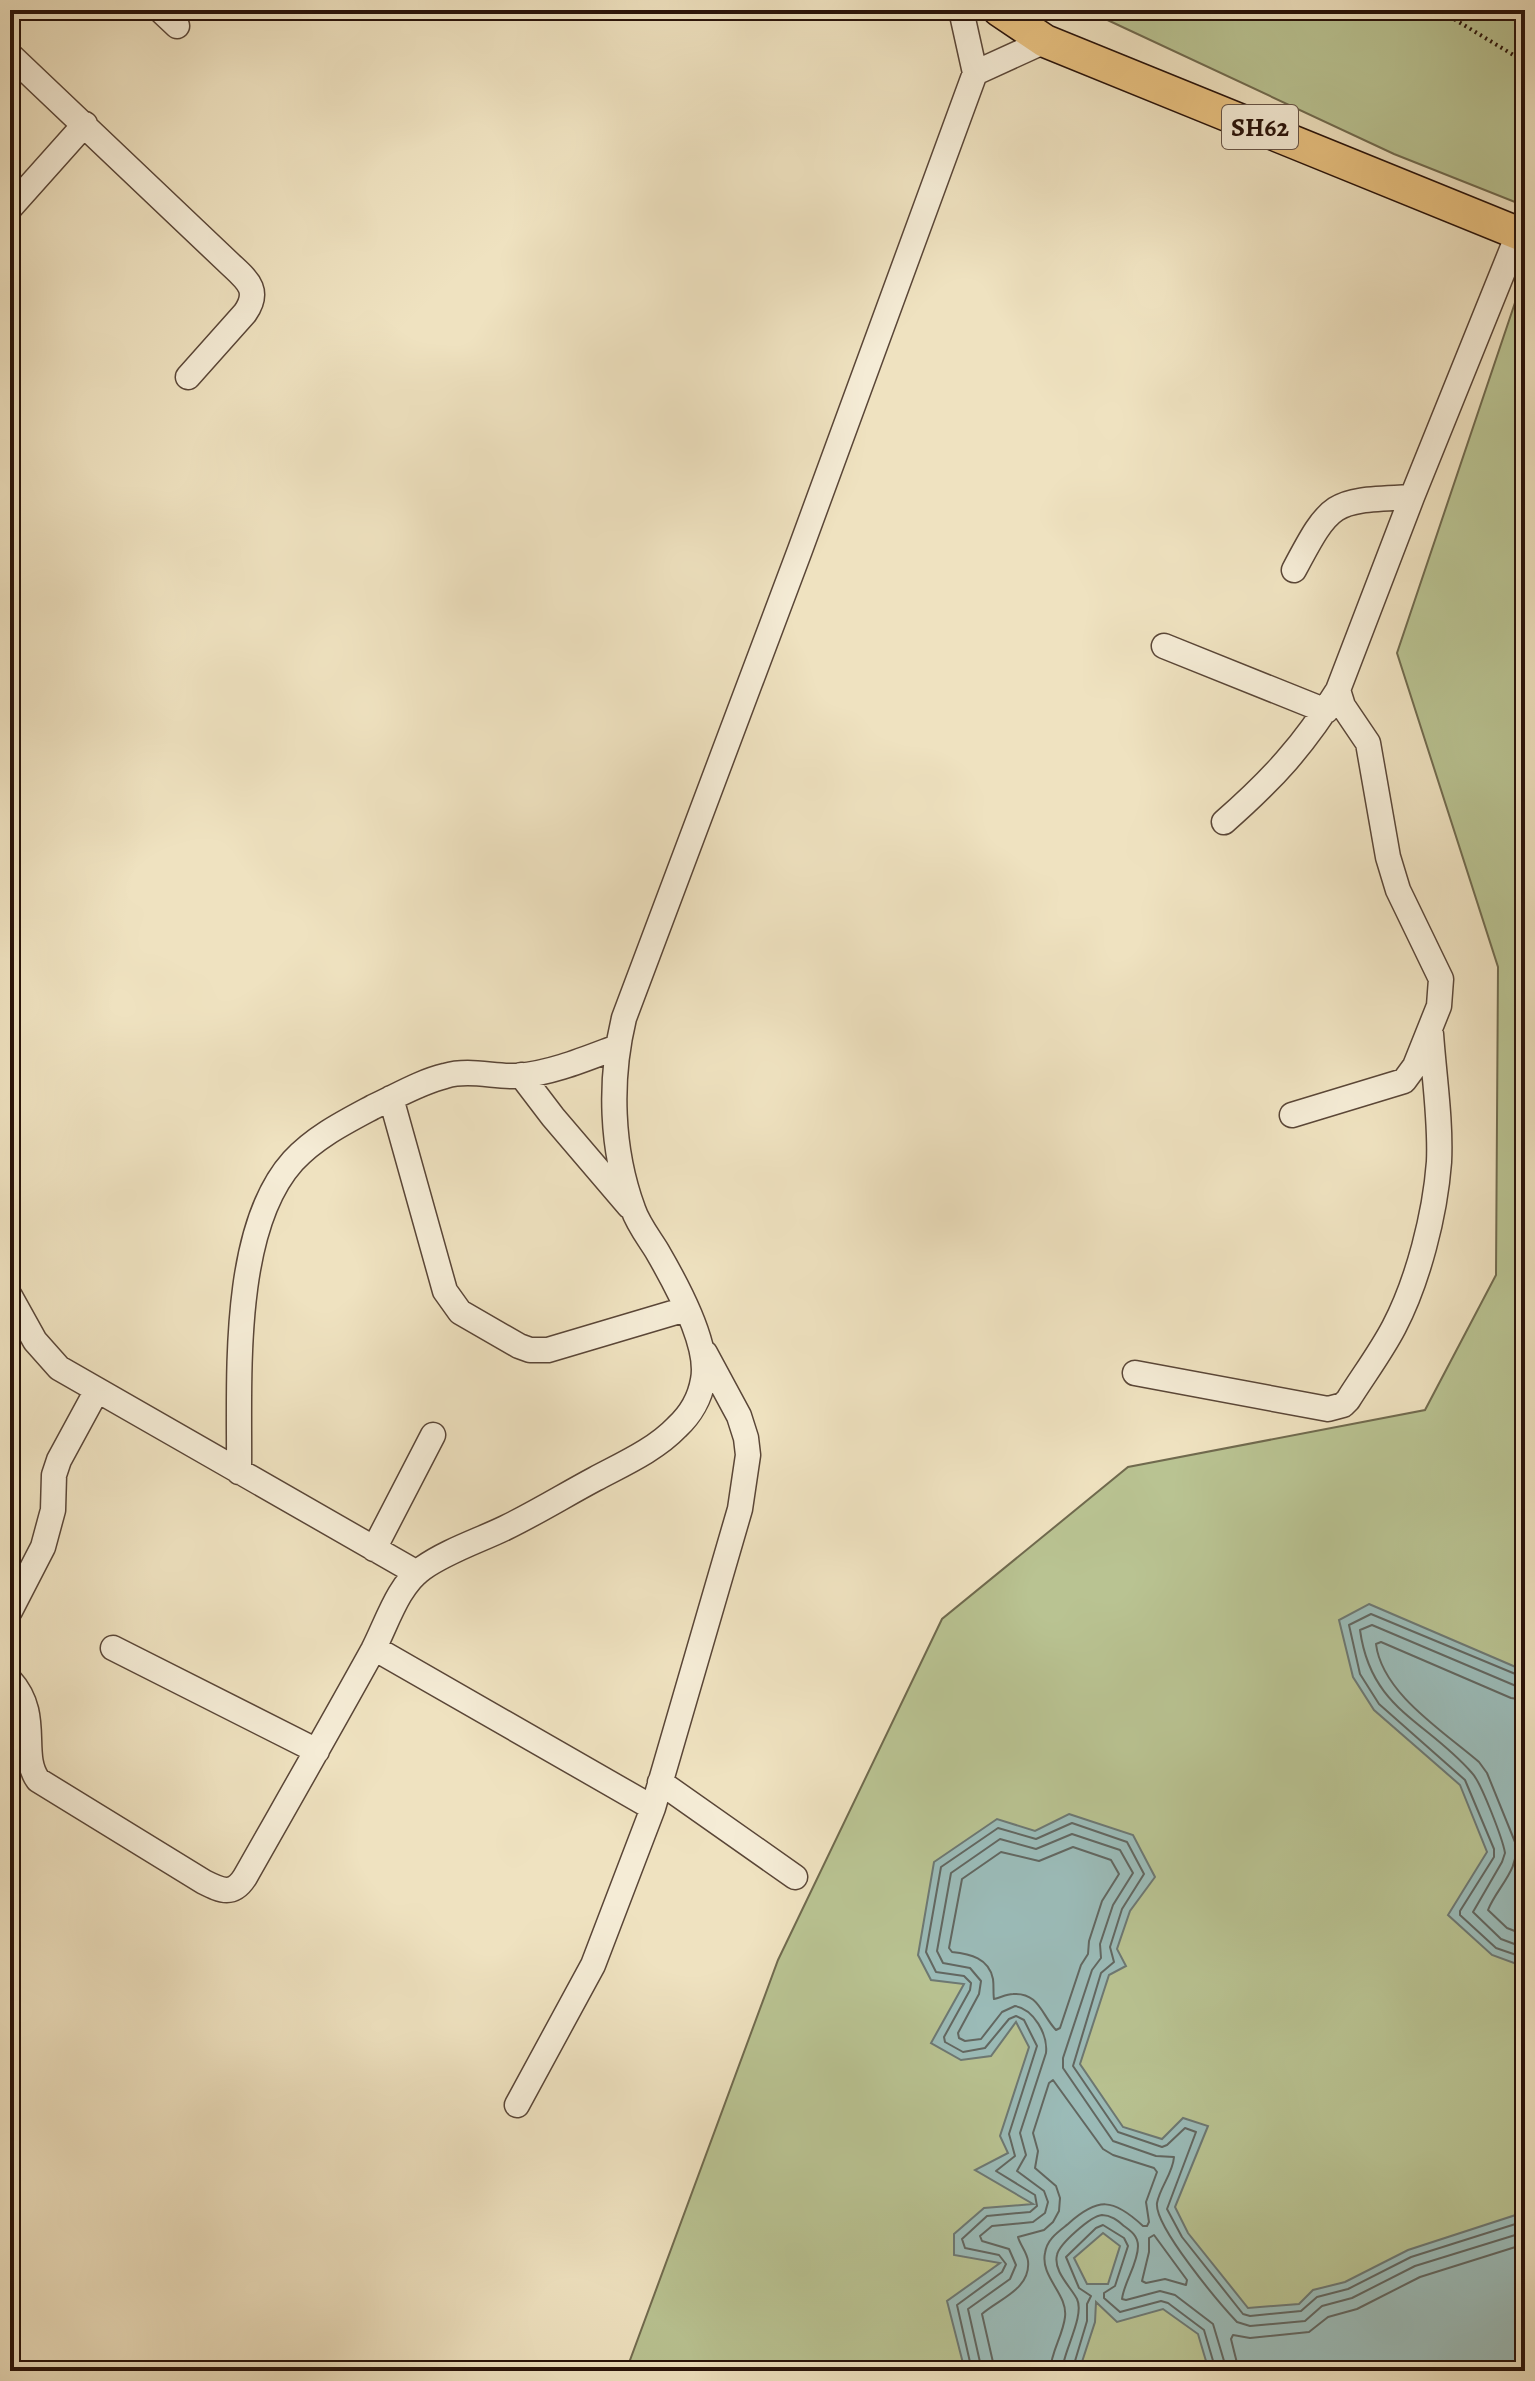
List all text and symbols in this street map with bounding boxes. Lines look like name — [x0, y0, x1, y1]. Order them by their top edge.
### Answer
road number: SH62 — [1222, 105, 1298, 149]

